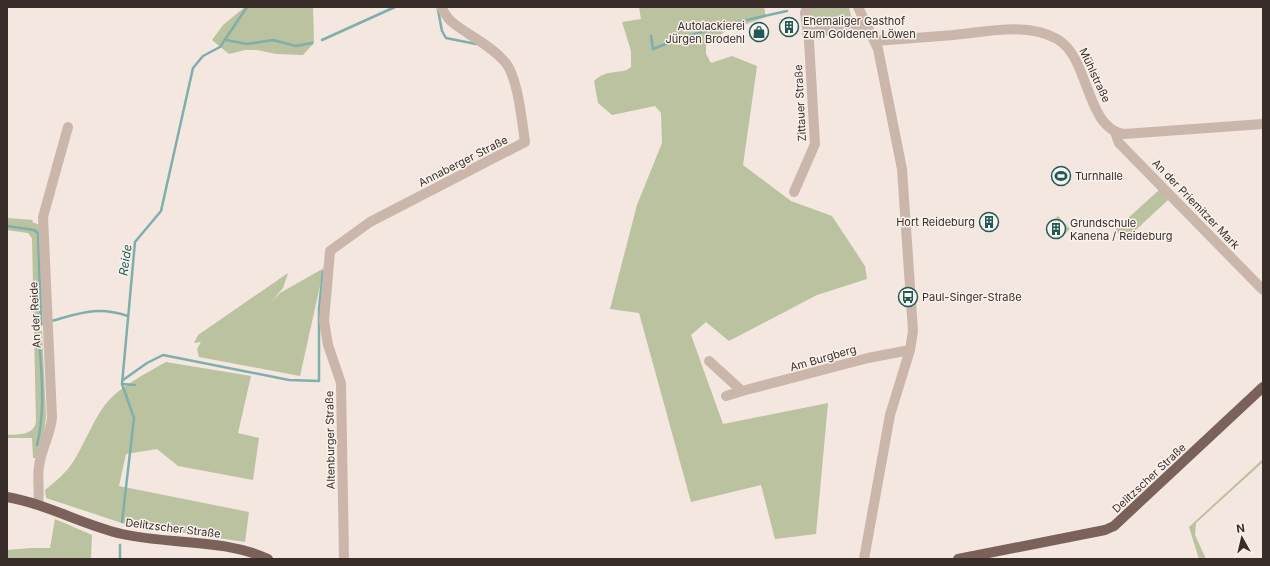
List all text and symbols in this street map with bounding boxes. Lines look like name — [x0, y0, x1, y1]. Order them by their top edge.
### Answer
place label: Ehemaliger Gasthof zum Goldenen Löwen — [803, 14, 916, 41]
building icon: Ehemaliger Gasthof zum Goldenen Löwen — [778, 16, 800, 38]
place label: Autolackierei Jürgen Brodehl — [665, 19, 745, 46]
shop icon: Autolackierei Jürgen Brodehl — [748, 21, 770, 43]
street label: Mühlstraße — [1076, 46, 1114, 104]
street label: Zittauer Straße — [791, 64, 809, 142]
street label: Annaberger Straße — [416, 132, 510, 190]
street label: An der Priemitzer Mark — [1149, 156, 1243, 252]
sports icon: Turnhalle — [1050, 165, 1072, 187]
place label: Turnhalle — [1075, 169, 1123, 183]
building icon: Hort Reideburg — [978, 211, 1000, 233]
place label: Hort Reideburg — [896, 215, 975, 229]
place label: Grundschule Kanena / Reideburg — [1070, 216, 1172, 243]
building icon: Grundschule Kanena / Reideburg — [1045, 218, 1067, 240]
water label: Reide — [115, 243, 135, 277]
street label: An der Reide — [26, 281, 44, 349]
bus stop icon: Paul-Singer-Straße — [897, 286, 919, 308]
place label: Paul-Singer-Straße — [922, 290, 1022, 304]
street label: Am Burgberg — [788, 342, 858, 374]
street label: Altenburger Straße — [322, 391, 338, 489]
street label: Delitzscher Straße — [1109, 440, 1189, 516]
street label: Delitzscher Straße — [125, 515, 221, 541]
north arrow — [1222, 518, 1262, 558]
text: N — [1235, 521, 1246, 536]

